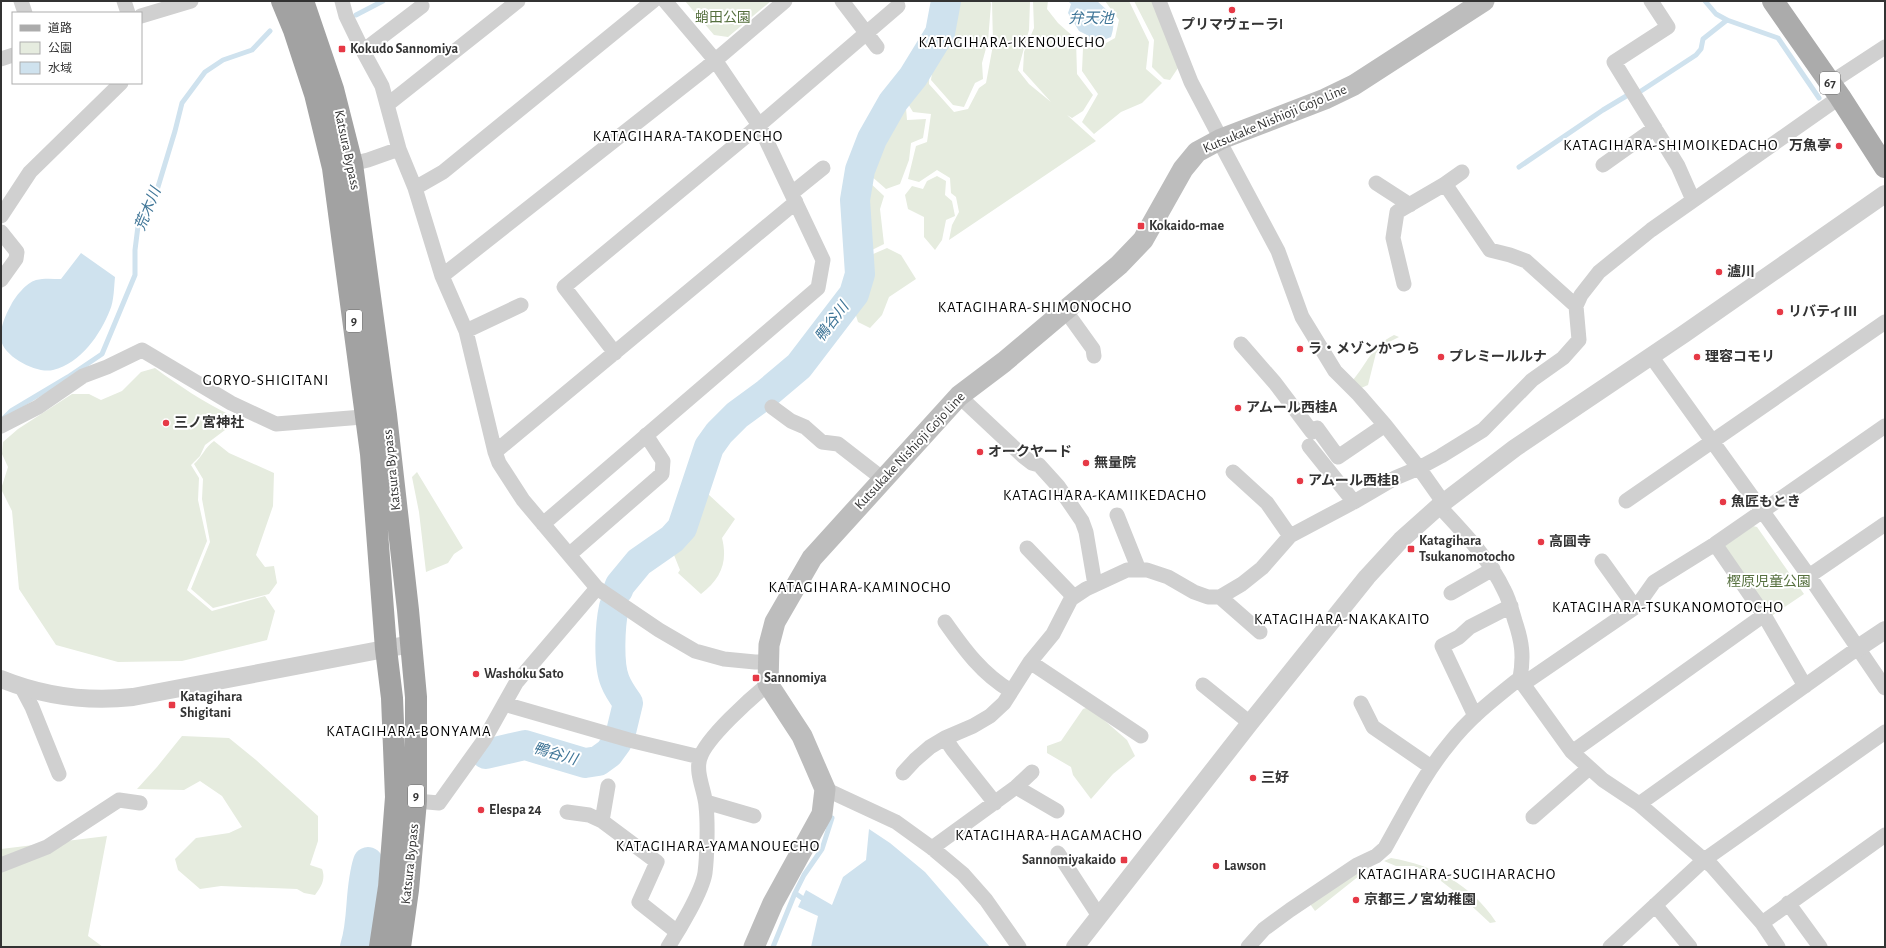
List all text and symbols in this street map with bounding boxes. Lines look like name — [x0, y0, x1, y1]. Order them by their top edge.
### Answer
marker: プリマヴェーラI — [1227, 5, 1237, 15]
park label: 蛸田公園 — [695, 10, 751, 25]
water label: 弁天池 — [1068, 10, 1115, 26]
legend — [12, 12, 142, 84]
place label: プリマヴェーラI — [1181, 17, 1283, 32]
text: 道路 — [48, 21, 72, 34]
district label: KATAGIHARA-IKENOUECHO — [918, 35, 1106, 50]
text: 公園 — [48, 42, 72, 54]
place label: Kokudo Sannomiya — [350, 42, 458, 56]
marker: Kokudo Sannomiya — [337, 44, 347, 54]
text: 水域 — [48, 62, 72, 74]
road number: 67 — [1820, 72, 1840, 94]
street label: Kutsukake Nishioji Gojo Line — [1201, 82, 1349, 156]
street label: Katsura Bypass — [332, 109, 362, 191]
district label: KATAGIHARA-TAKODENCHO — [593, 129, 783, 144]
district label: KATAGIHARA-SHIMOIKEDACHO — [1563, 138, 1779, 153]
place label: 万魚亭 — [1789, 138, 1831, 153]
marker: 万魚亭 — [1834, 141, 1844, 151]
water label: 荒木川 — [132, 183, 164, 233]
place label: Kokaido-mae — [1149, 219, 1224, 233]
marker: Kokaido-mae — [1136, 221, 1146, 231]
place label: 瀘川 — [1727, 264, 1755, 279]
marker: 瀘川 — [1714, 267, 1724, 277]
water label: 鴨谷川 — [812, 297, 853, 344]
district label: KATAGIHARA-SHIMONOCHO — [938, 300, 1132, 315]
place label: リバティⅢ — [1788, 304, 1857, 319]
marker: リバティⅢ — [1775, 307, 1785, 317]
road number: 9 — [346, 310, 362, 332]
place label: ラ・メゾンかつら — [1308, 340, 1420, 356]
marker: ラ・メゾンかつら — [1295, 344, 1305, 354]
place label: プレミールルナ — [1449, 349, 1547, 364]
place label: 理容コモリ — [1705, 349, 1775, 364]
marker: プレミールルナ — [1436, 352, 1446, 362]
marker: 理容コモリ — [1692, 352, 1702, 362]
district label: GORYO-SHIGITANI — [203, 373, 329, 388]
street label: Kutsukake Nishioji Gojo Line — [852, 390, 968, 512]
place label: アムール西桂A — [1246, 400, 1338, 415]
marker: アムール西桂A — [1233, 403, 1243, 413]
place label: 三ノ宮神社 — [174, 414, 244, 430]
marker: 三ノ宮神社 — [161, 418, 171, 428]
street label: Katsura Bypass — [381, 429, 403, 511]
place label: オークヤード — [988, 444, 1072, 459]
marker: オークヤード — [975, 447, 985, 457]
place label: 無量院 — [1094, 455, 1136, 470]
marker: 無量院 — [1081, 458, 1091, 468]
place label: アムール西桂B — [1308, 473, 1399, 488]
marker: アムール西桂B — [1295, 476, 1305, 486]
district label: KATAGIHARA-KAMIIKEDACHO — [1003, 488, 1207, 503]
place label: 魚匠もとき — [1731, 494, 1801, 509]
marker: 魚匠もとき — [1718, 497, 1728, 507]
place label: Katagihara Tsukanomotocho — [1419, 534, 1515, 564]
place label: 高圓寺 — [1549, 534, 1591, 549]
marker: 高圓寺 — [1536, 537, 1546, 547]
marker: Katagihara Tsukanomotocho — [1406, 544, 1416, 554]
park label: 樫原児童公園 — [1727, 574, 1811, 589]
district label: KATAGIHARA-KAMINOCHO — [769, 580, 951, 595]
district label: KATAGIHARA-TSUKANOMOTOCHO — [1552, 600, 1784, 615]
district label: KATAGIHARA-NAKAKAITO — [1254, 612, 1430, 627]
place label: Washoku Sato — [484, 667, 564, 681]
marker: Washoku Sato — [471, 669, 481, 679]
place label: Sannomiya — [764, 671, 827, 685]
marker: Sannomiya — [751, 673, 761, 683]
place label: Katagihara Shigitani — [180, 690, 243, 720]
marker: Katagihara Shigitani — [167, 700, 177, 710]
district label: KATAGIHARA-BONYAMA — [326, 724, 492, 739]
water label: 鴨谷川 — [531, 740, 581, 768]
place label: 三好 — [1261, 770, 1289, 785]
marker: 三好 — [1248, 773, 1258, 783]
road number: 9 — [408, 785, 424, 807]
place label: Elespa 24 — [489, 803, 542, 817]
marker: Elespa 24 — [476, 805, 486, 815]
street label: Katsura Bypass — [399, 823, 421, 905]
district label: KATAGIHARA-HAGAMACHO — [955, 828, 1143, 843]
district label: KATAGIHARA-YAMANOUECHO — [616, 839, 820, 854]
place label: Sannomiyakaido — [1022, 853, 1116, 867]
marker: Sannomiyakaido — [1119, 855, 1129, 865]
place label: Lawson — [1224, 859, 1266, 873]
marker: Lawson — [1211, 861, 1221, 871]
district label: KATAGIHARA-SUGIHARACHO — [1358, 867, 1556, 882]
place label: 京都三ノ宮幼稚園 — [1364, 891, 1476, 907]
marker: 京都三ノ宮幼稚園 — [1351, 895, 1361, 905]

